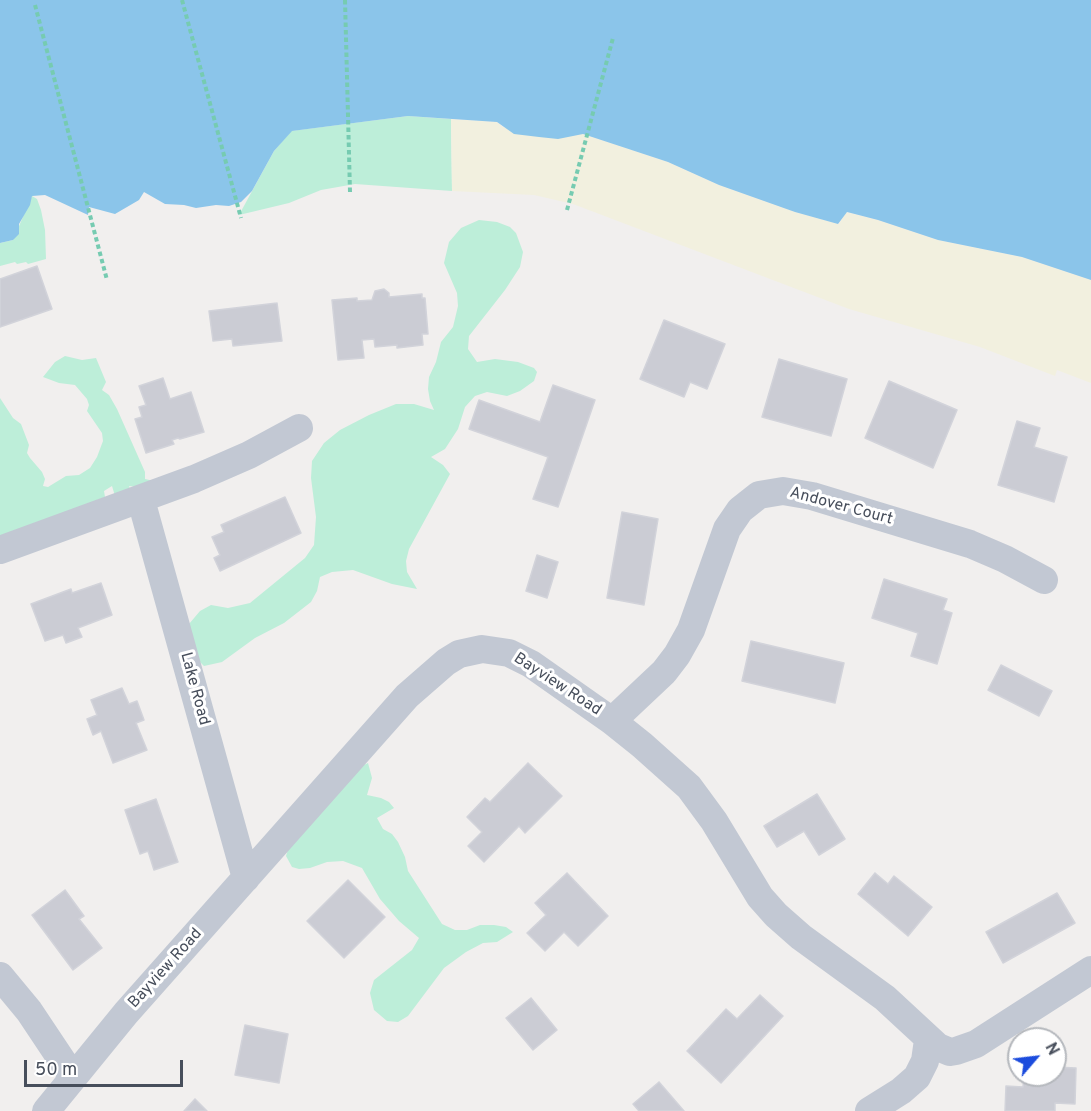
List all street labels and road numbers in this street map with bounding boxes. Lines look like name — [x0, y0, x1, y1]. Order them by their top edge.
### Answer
street label: Andover Court — [787, 484, 895, 530]
street label: Bayview Road — [509, 649, 605, 721]
street label: Lake Road — [175, 650, 213, 728]
street label: Bayview Road — [125, 925, 207, 1013]

